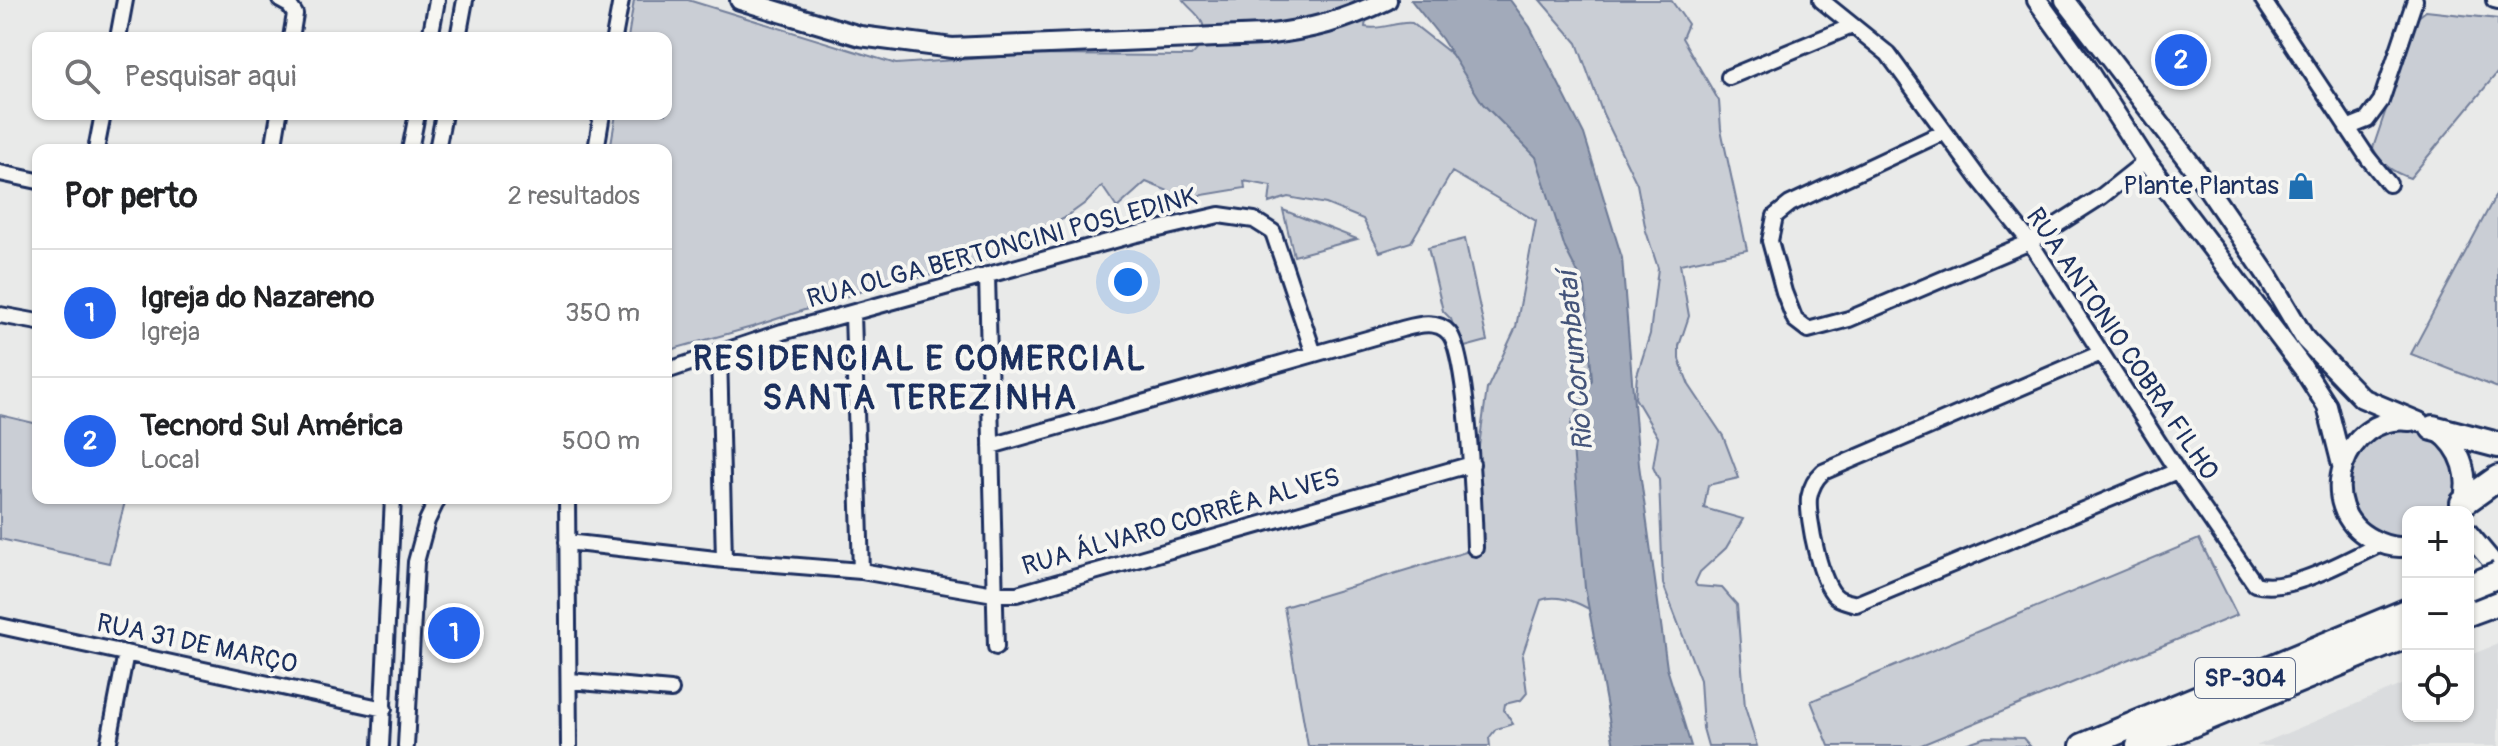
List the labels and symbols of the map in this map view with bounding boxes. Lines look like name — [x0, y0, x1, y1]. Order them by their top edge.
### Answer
pin: 2 — [2155, 30, 2207, 90]
place label: Plante Plantas — [2123, 170, 2279, 202]
shop icon: Plante Plantas — [2286, 171, 2316, 201]
street label: RUA OLGA BERTONCINI POSLEDINK — [803, 180, 1201, 316]
street label: RUA ANTONIO COBRA FILHO — [2019, 202, 2225, 486]
your location — [1108, 262, 1148, 302]
water label: Rio Corumbataí — [1550, 264, 1601, 453]
district label: RESIDENCIAL E COMERCIAL SANTA TEREZINHA — [693, 338, 1147, 420]
street label: RUA ÁLVARO CORRÊA ALVES — [1018, 461, 1344, 583]
pin: 1 — [428, 603, 480, 663]
street label: RUA 31 DE MARÇO — [94, 607, 300, 681]
road number: SP-304 — [2195, 658, 2295, 698]

